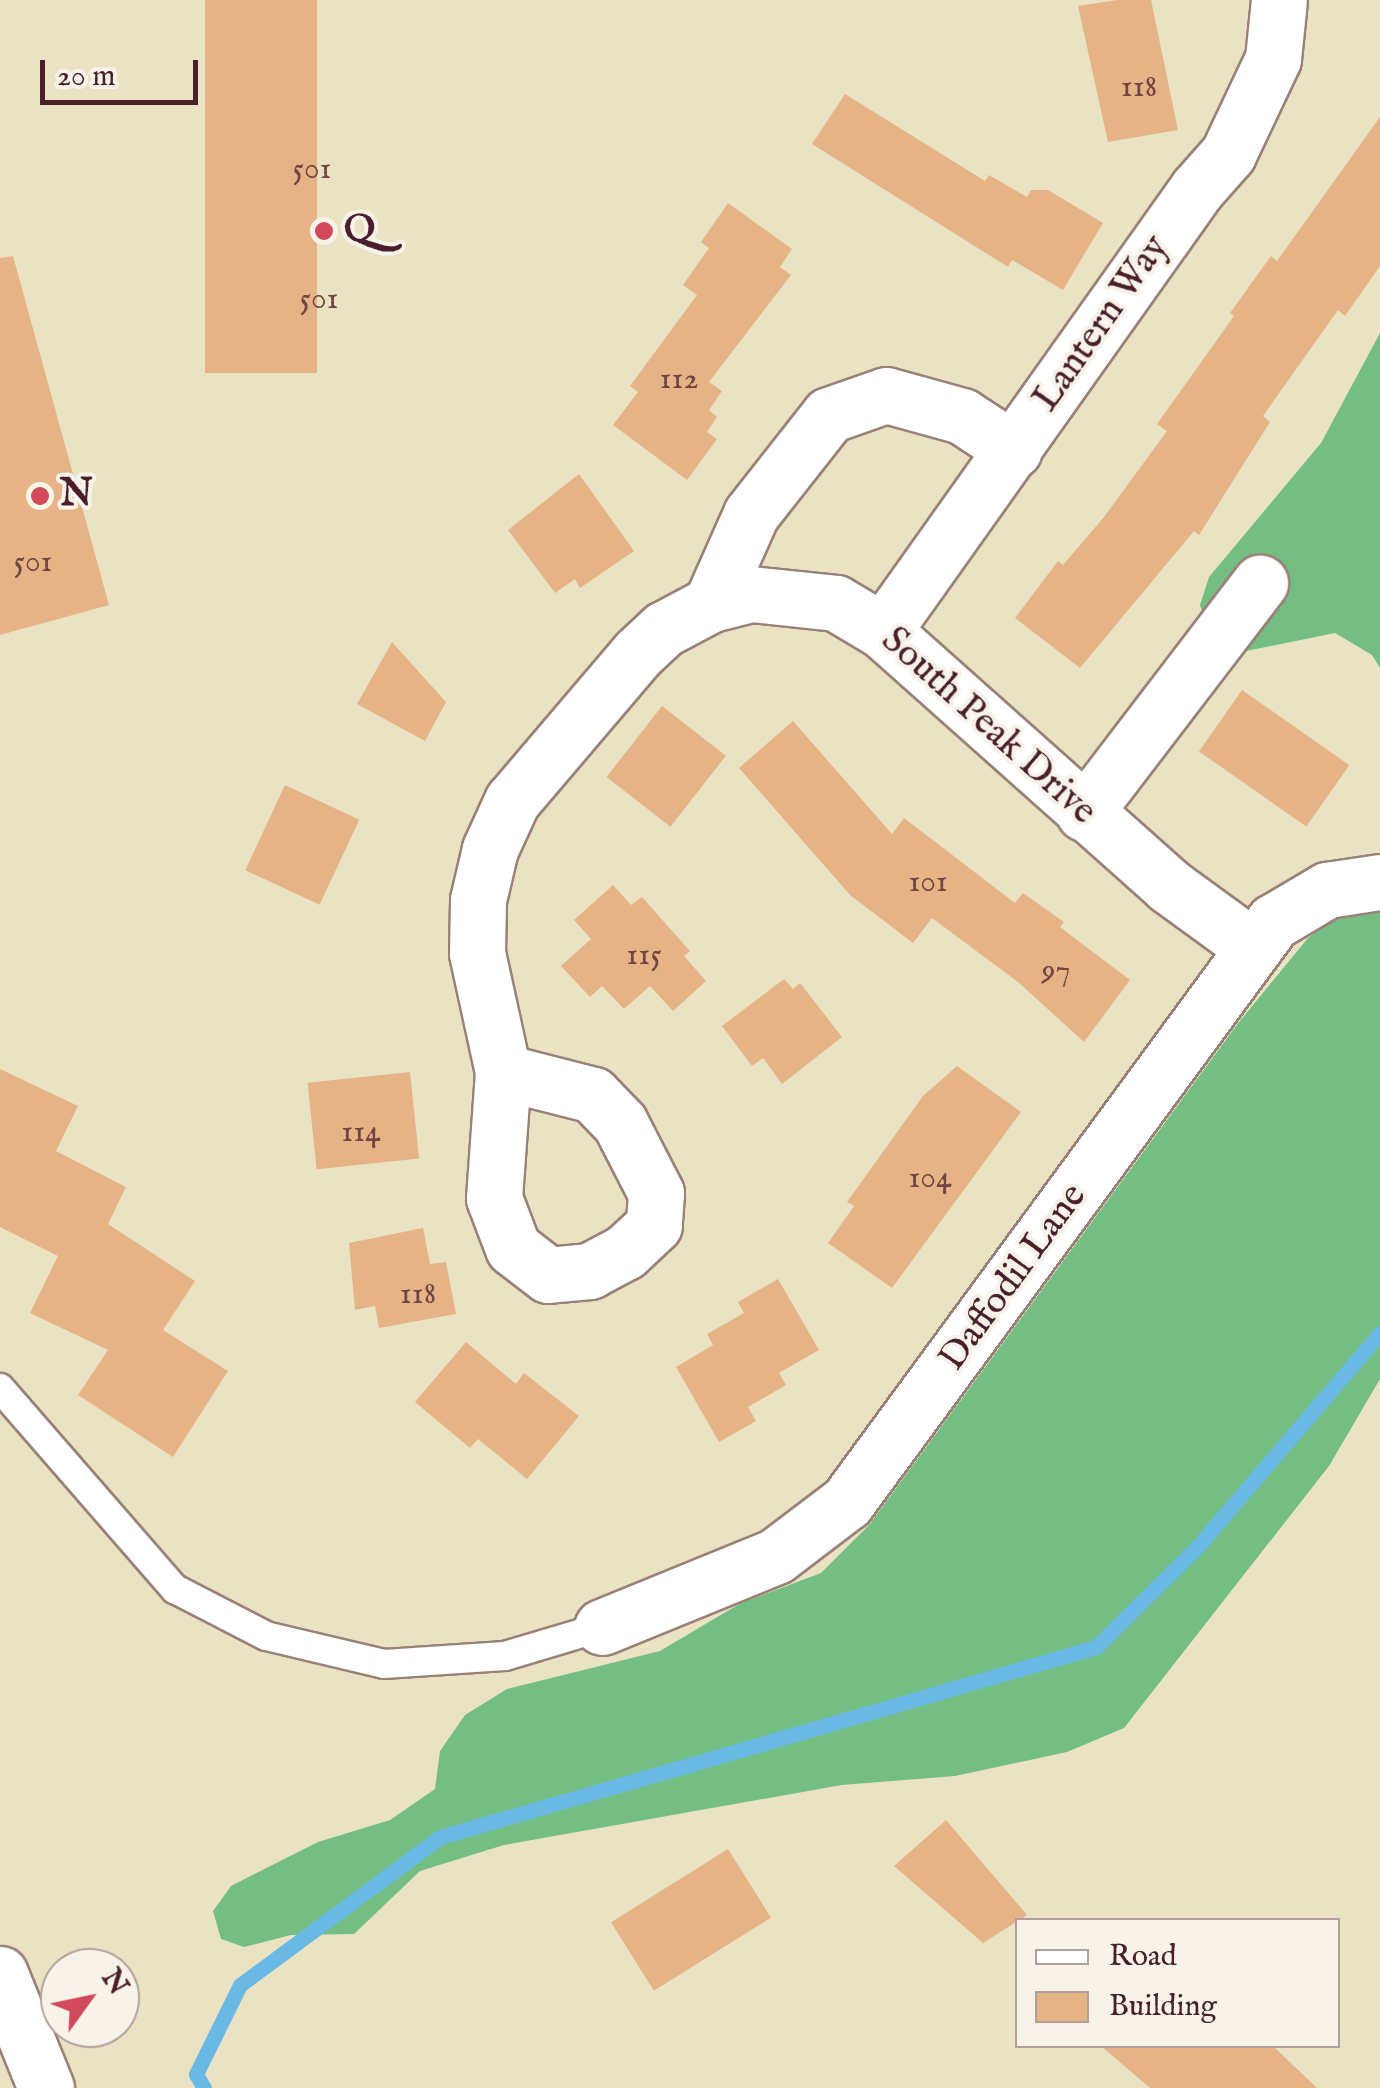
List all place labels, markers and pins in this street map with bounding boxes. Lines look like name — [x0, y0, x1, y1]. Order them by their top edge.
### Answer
place label: Q — [344, 208, 375, 254]
marker: Q — [313, 220, 335, 242]
place label: N — [60, 473, 93, 519]
marker: N — [29, 485, 51, 507]

